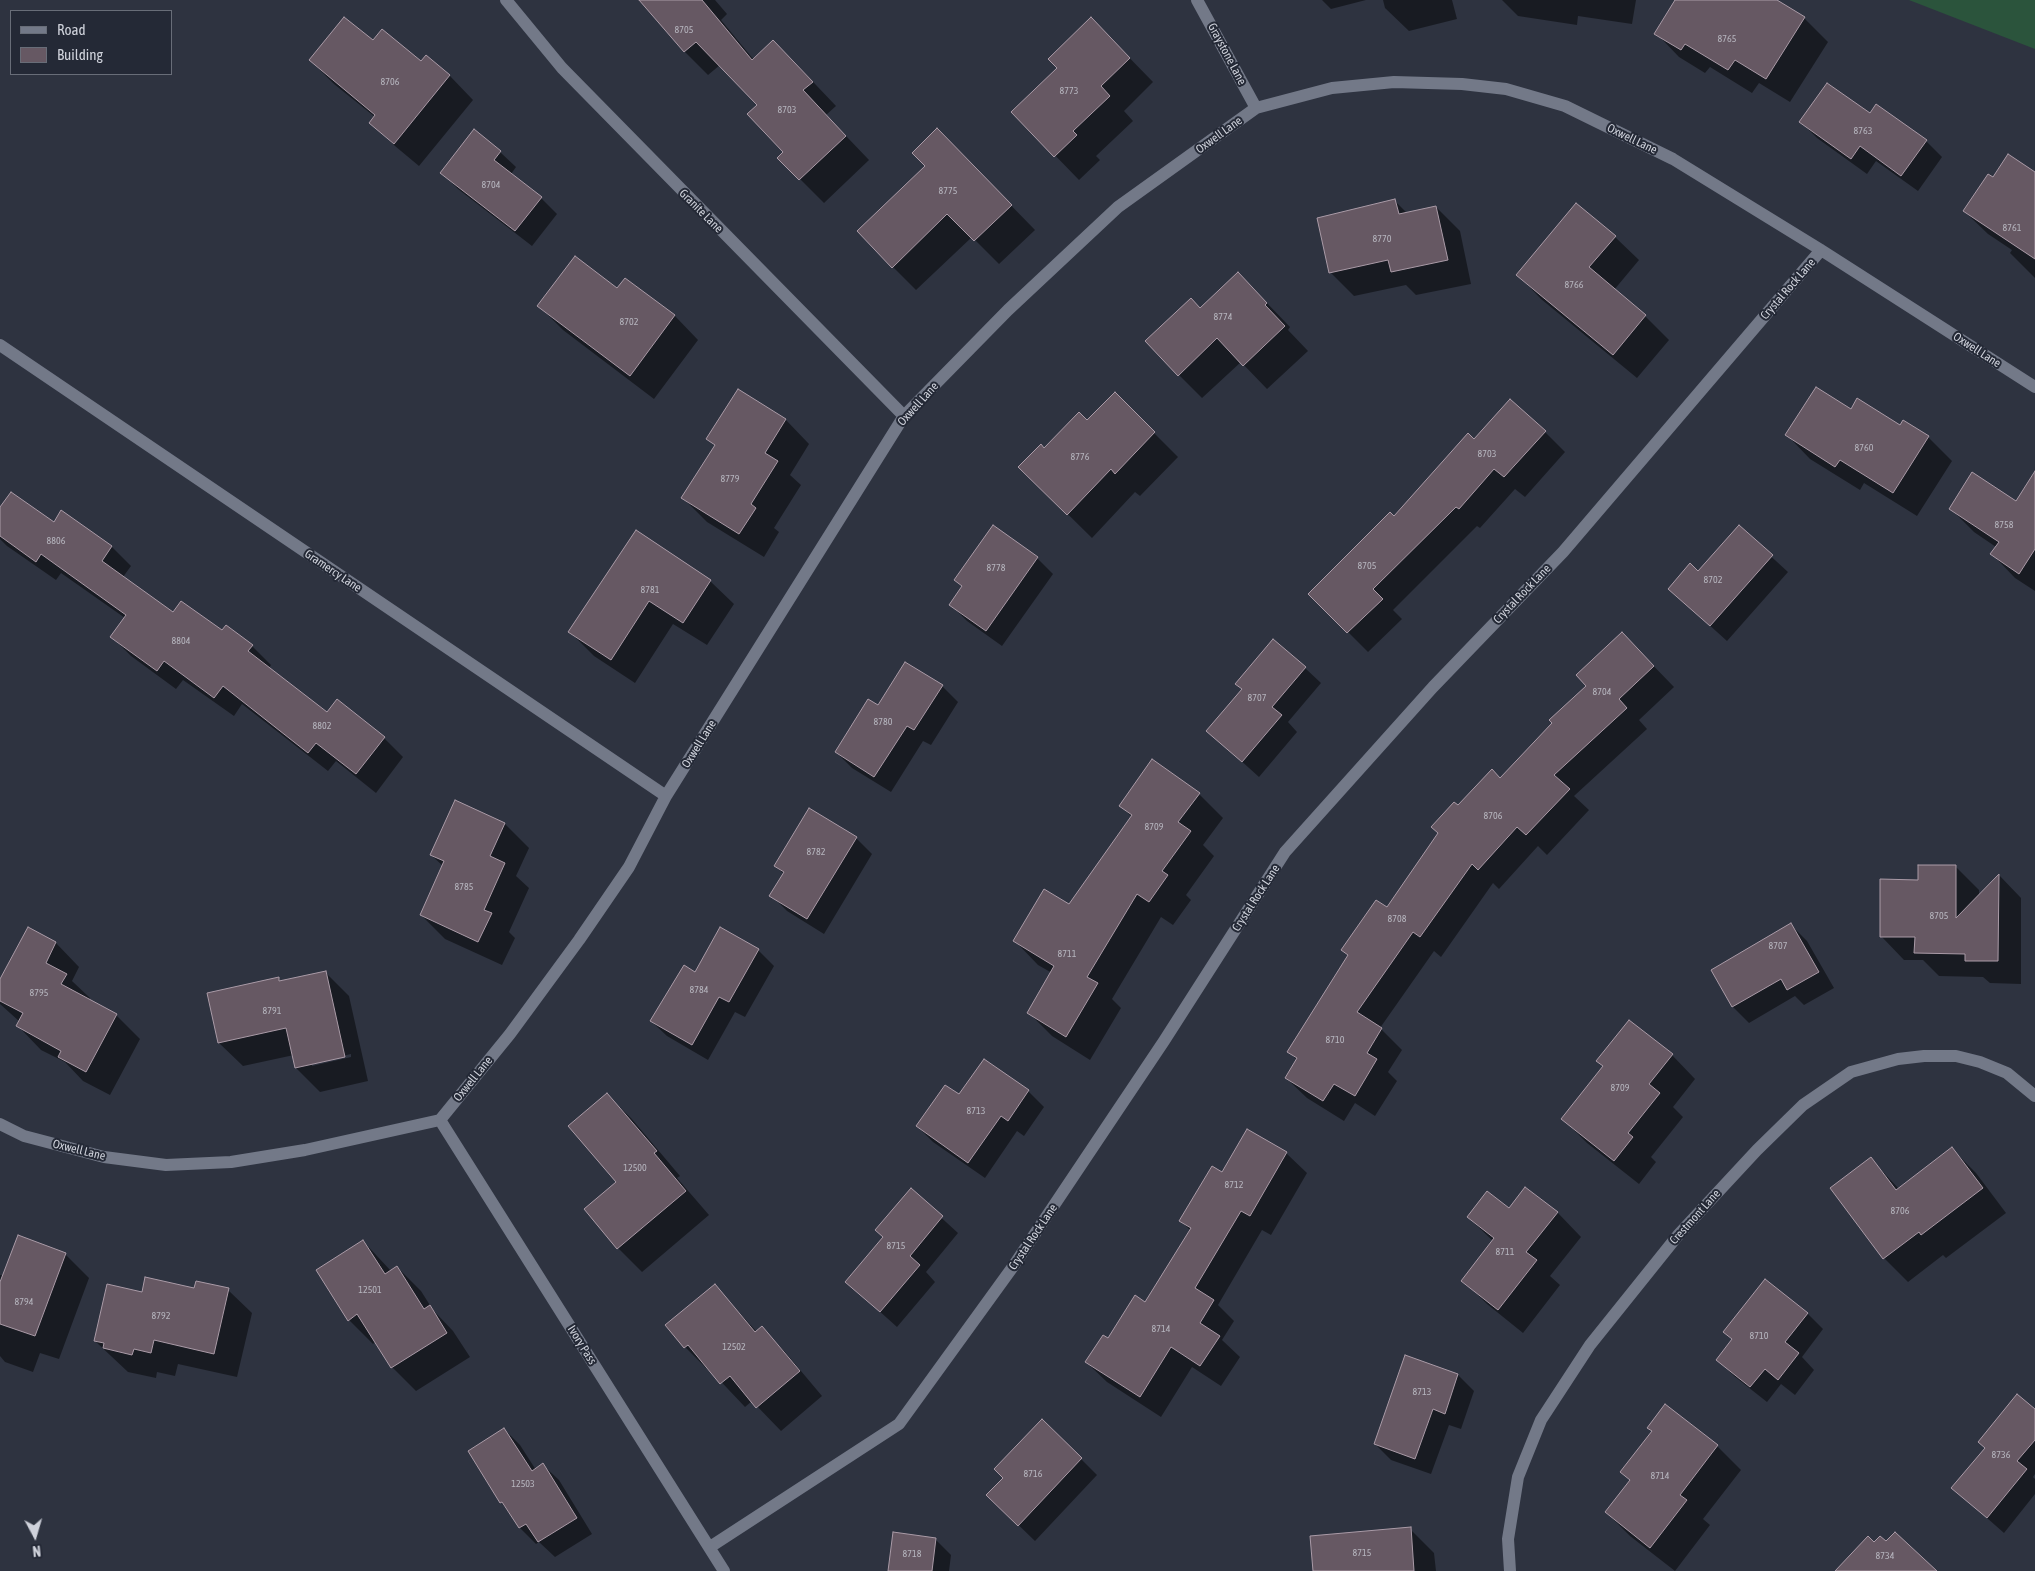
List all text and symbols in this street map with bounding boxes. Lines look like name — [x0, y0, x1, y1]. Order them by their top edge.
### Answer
legend — [10, 10, 172, 75]
text: Road — [57, 21, 86, 38]
street label: Graystone Lane — [1205, 21, 1249, 87]
house number: 8705 — [675, 24, 693, 36]
house number: 8765 — [1718, 33, 1736, 45]
text: Building — [57, 46, 103, 63]
house number: 8706 — [381, 76, 399, 88]
house number: 8773 — [1060, 85, 1078, 97]
house number: 8703 — [778, 104, 796, 116]
street label: Oxwell Lane — [1193, 113, 1245, 157]
street label: Oxwell Lane — [1605, 121, 1659, 157]
house number: 8763 — [1854, 125, 1872, 137]
house number: 8704 — [482, 179, 500, 191]
house number: 8775 — [939, 185, 957, 197]
street label: Granite Lane — [676, 186, 726, 236]
house number: 8761 — [2003, 222, 2021, 234]
house number: 8770 — [1373, 233, 1391, 245]
street label: Crystal Rock Lane — [1757, 255, 1819, 323]
house number: 8766 — [1565, 279, 1583, 291]
house number: 8774 — [1214, 311, 1232, 323]
house number: 8702 — [620, 316, 638, 328]
street label: Oxwell Lane — [1950, 329, 2004, 371]
street label: Oxwell Lane — [895, 379, 941, 429]
house number: 8760 — [1855, 442, 1873, 454]
house number: 8703 — [1478, 448, 1496, 460]
house number: 8776 — [1071, 451, 1089, 463]
house number: 8779 — [721, 473, 739, 485]
house number: 8758 — [1995, 519, 2013, 531]
house number: 8806 — [47, 535, 65, 547]
street label: Gramercy Lane — [302, 547, 364, 595]
house number: 8705 — [1358, 560, 1376, 572]
street label: Crystal Rock Lane — [1490, 561, 1554, 627]
house number: 8778 — [987, 562, 1005, 574]
house number: 8702 — [1704, 574, 1722, 586]
house number: 8781 — [641, 584, 659, 596]
house number: 8804 — [172, 635, 190, 647]
house number: 8704 — [1593, 686, 1611, 698]
house number: 8707 — [1248, 692, 1266, 704]
house number: 8780 — [874, 716, 892, 728]
street label: Oxwell Lane — [679, 717, 719, 771]
house number: 8802 — [313, 720, 331, 732]
house number: 8706 — [1484, 810, 1502, 822]
house number: 8709 — [1145, 821, 1163, 833]
house number: 8782 — [807, 846, 825, 858]
street label: Crystal Rock Lane — [1229, 862, 1283, 934]
house number: 8785 — [455, 881, 473, 893]
house number: 8705 — [1930, 910, 1948, 922]
house number: 8708 — [1388, 913, 1406, 925]
house number: 8707 — [1769, 940, 1787, 952]
house number: 8711 — [1058, 948, 1076, 960]
house number: 8784 — [690, 984, 708, 996]
house number: 8795 — [30, 987, 48, 999]
house number: 8791 — [263, 1005, 281, 1017]
house number: 8710 — [1326, 1034, 1344, 1046]
street label: Oxwell Lane — [450, 1054, 496, 1104]
house number: 8709 — [1611, 1082, 1629, 1094]
house number: 8713 — [967, 1105, 985, 1117]
street label: Oxwell Lane — [51, 1137, 107, 1163]
house number: 12500 — [623, 1162, 647, 1174]
house number: 8712 — [1225, 1179, 1243, 1191]
street label: Crestmont Lane — [1667, 1187, 1723, 1247]
street label: Crystal Rock Lane — [1006, 1201, 1060, 1273]
house number: 8706 — [1891, 1205, 1909, 1217]
house number: 8715 — [887, 1240, 905, 1252]
house number: 8711 — [1496, 1246, 1514, 1258]
house number: 12501 — [358, 1284, 382, 1296]
house number: 8794 — [15, 1296, 33, 1308]
house number: 8792 — [152, 1310, 170, 1322]
street label: Ivory Pass — [564, 1323, 600, 1367]
house number: 8714 — [1152, 1323, 1170, 1335]
house number: 8710 — [1750, 1330, 1768, 1342]
house number: 12502 — [722, 1341, 746, 1353]
house number: 8713 — [1413, 1386, 1431, 1398]
house number: 8736 — [1992, 1449, 2010, 1461]
house number: 8716 — [1024, 1468, 1042, 1480]
house number: 8714 — [1651, 1470, 1669, 1482]
house number: 12503 — [511, 1478, 535, 1490]
north arrow — [10, 1511, 60, 1561]
text: N — [32, 1543, 42, 1559]
house number: 8715 — [1353, 1547, 1371, 1559]
house number: 8718 — [903, 1548, 921, 1560]
house number: 8734 — [1876, 1550, 1894, 1562]

